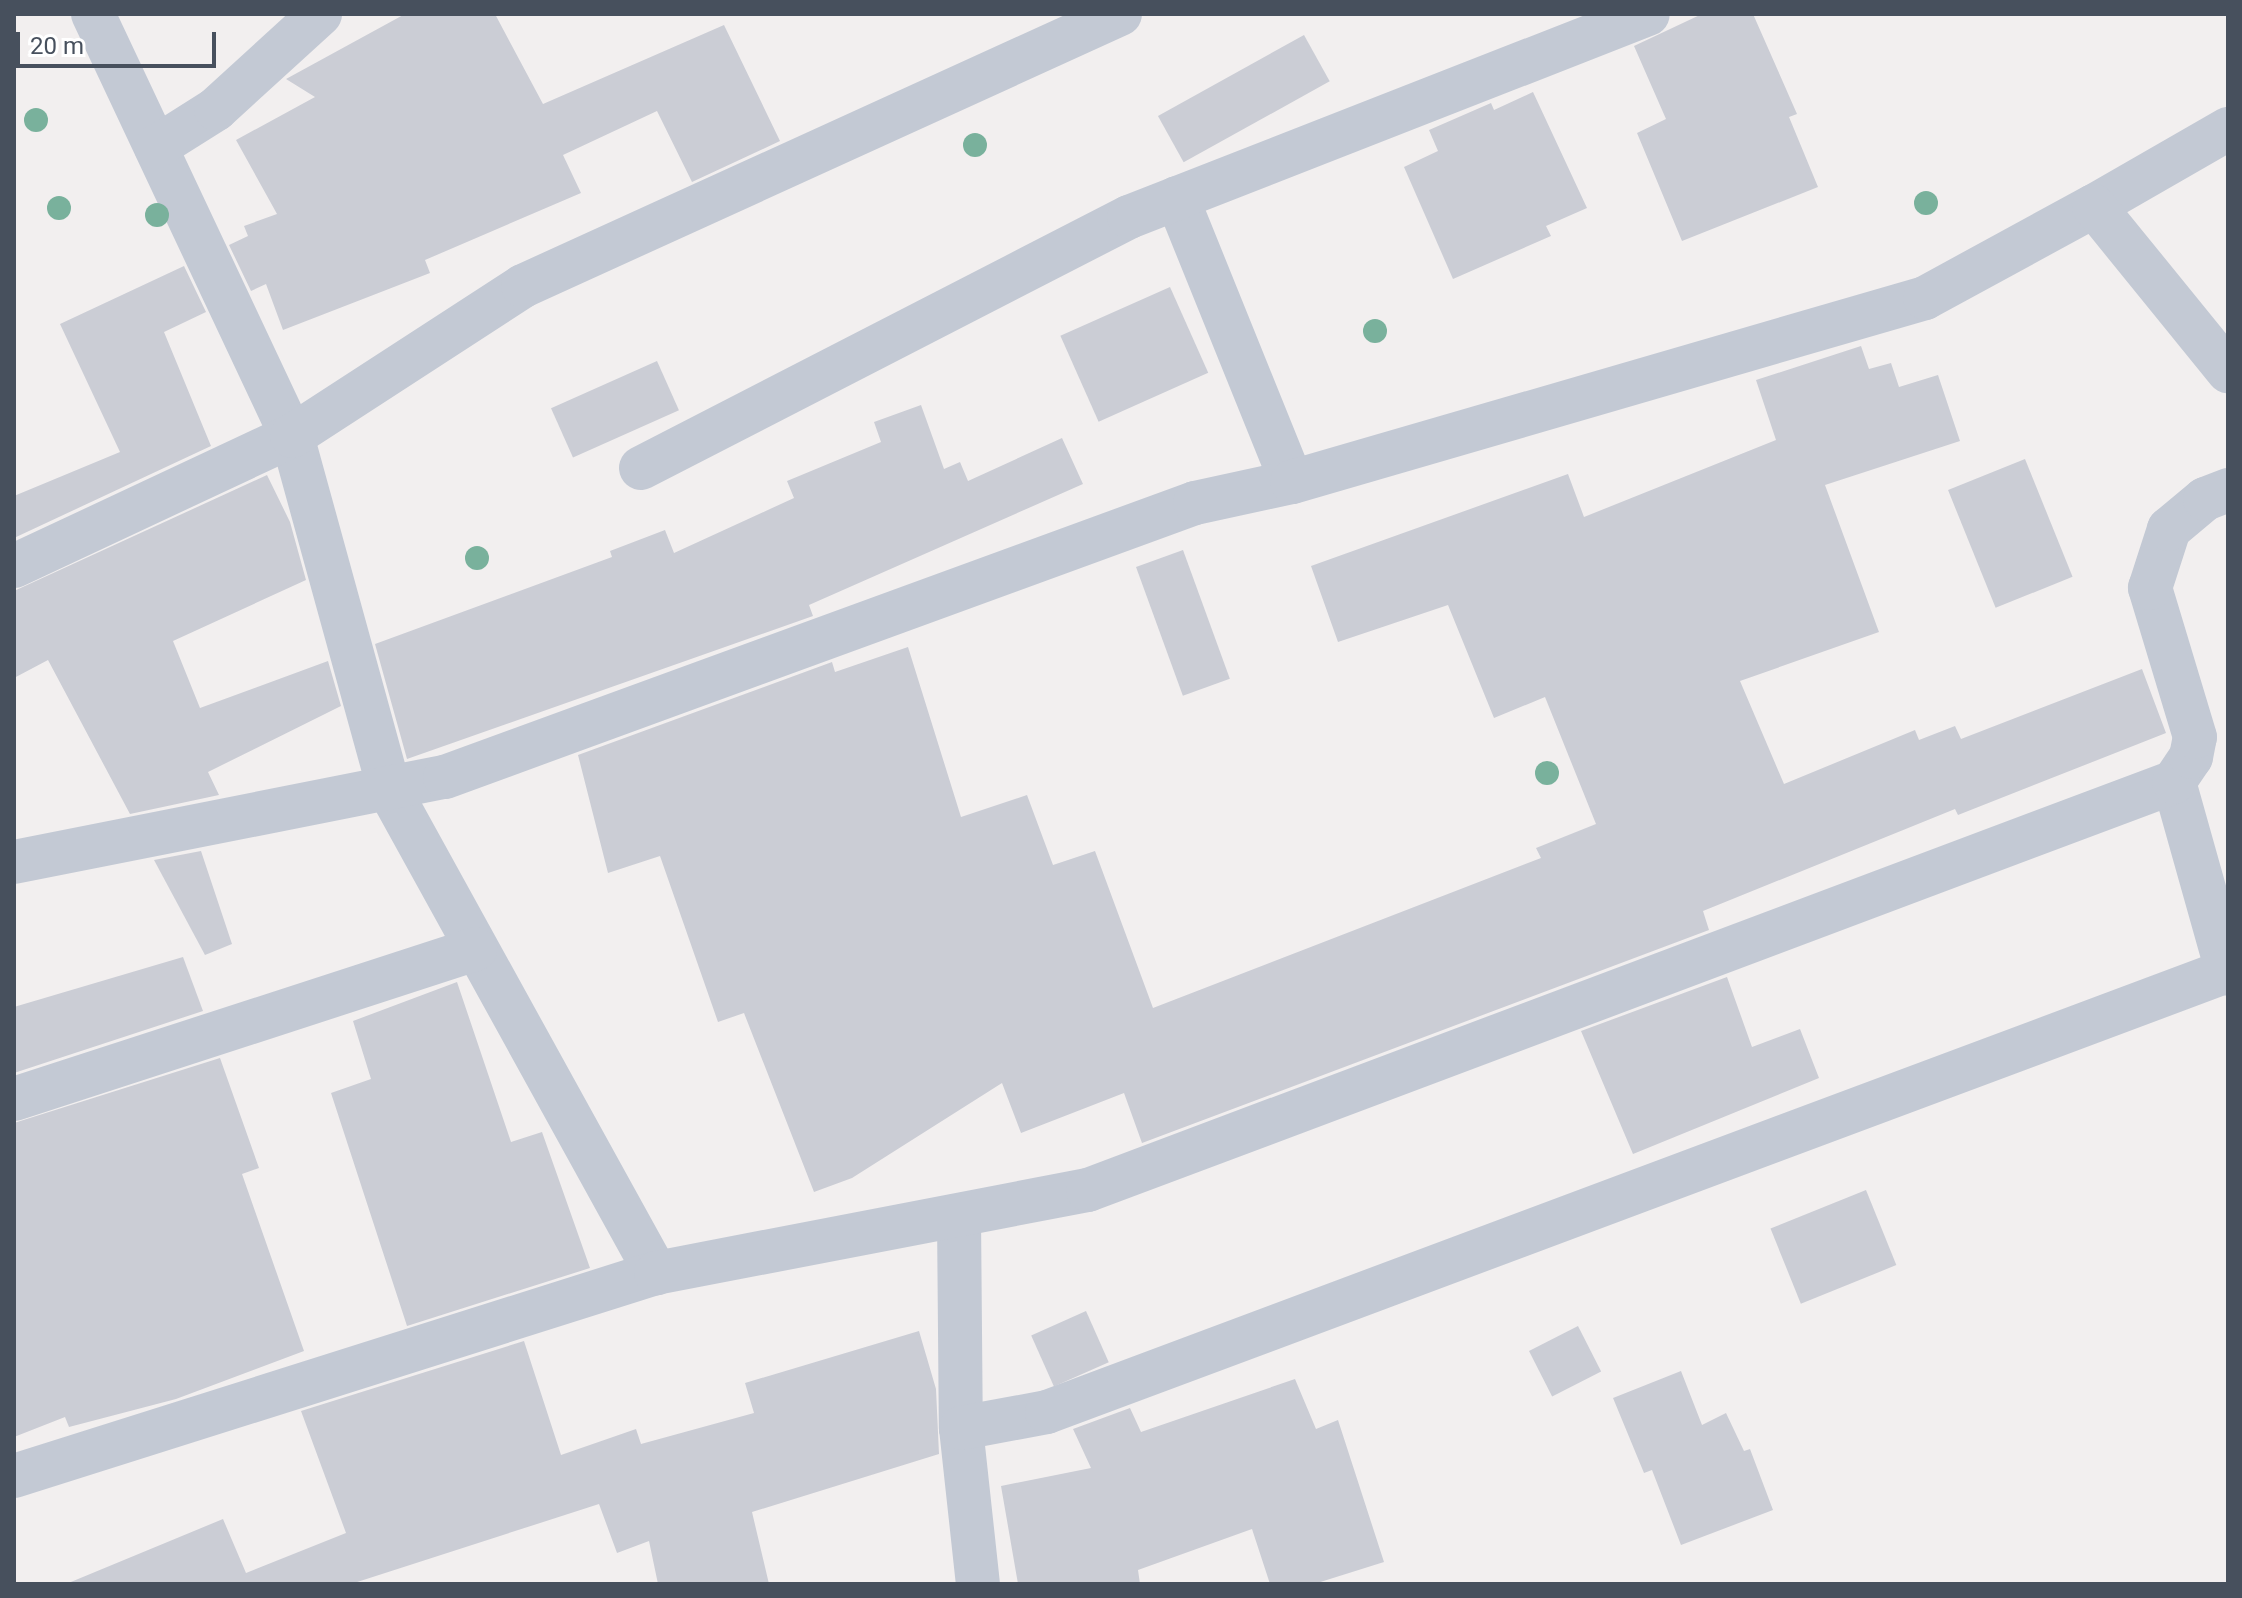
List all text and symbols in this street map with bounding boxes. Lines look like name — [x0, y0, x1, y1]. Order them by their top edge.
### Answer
scale bar — [20, 16, 220, 66]
text: 20 m — [30, 32, 84, 60]

